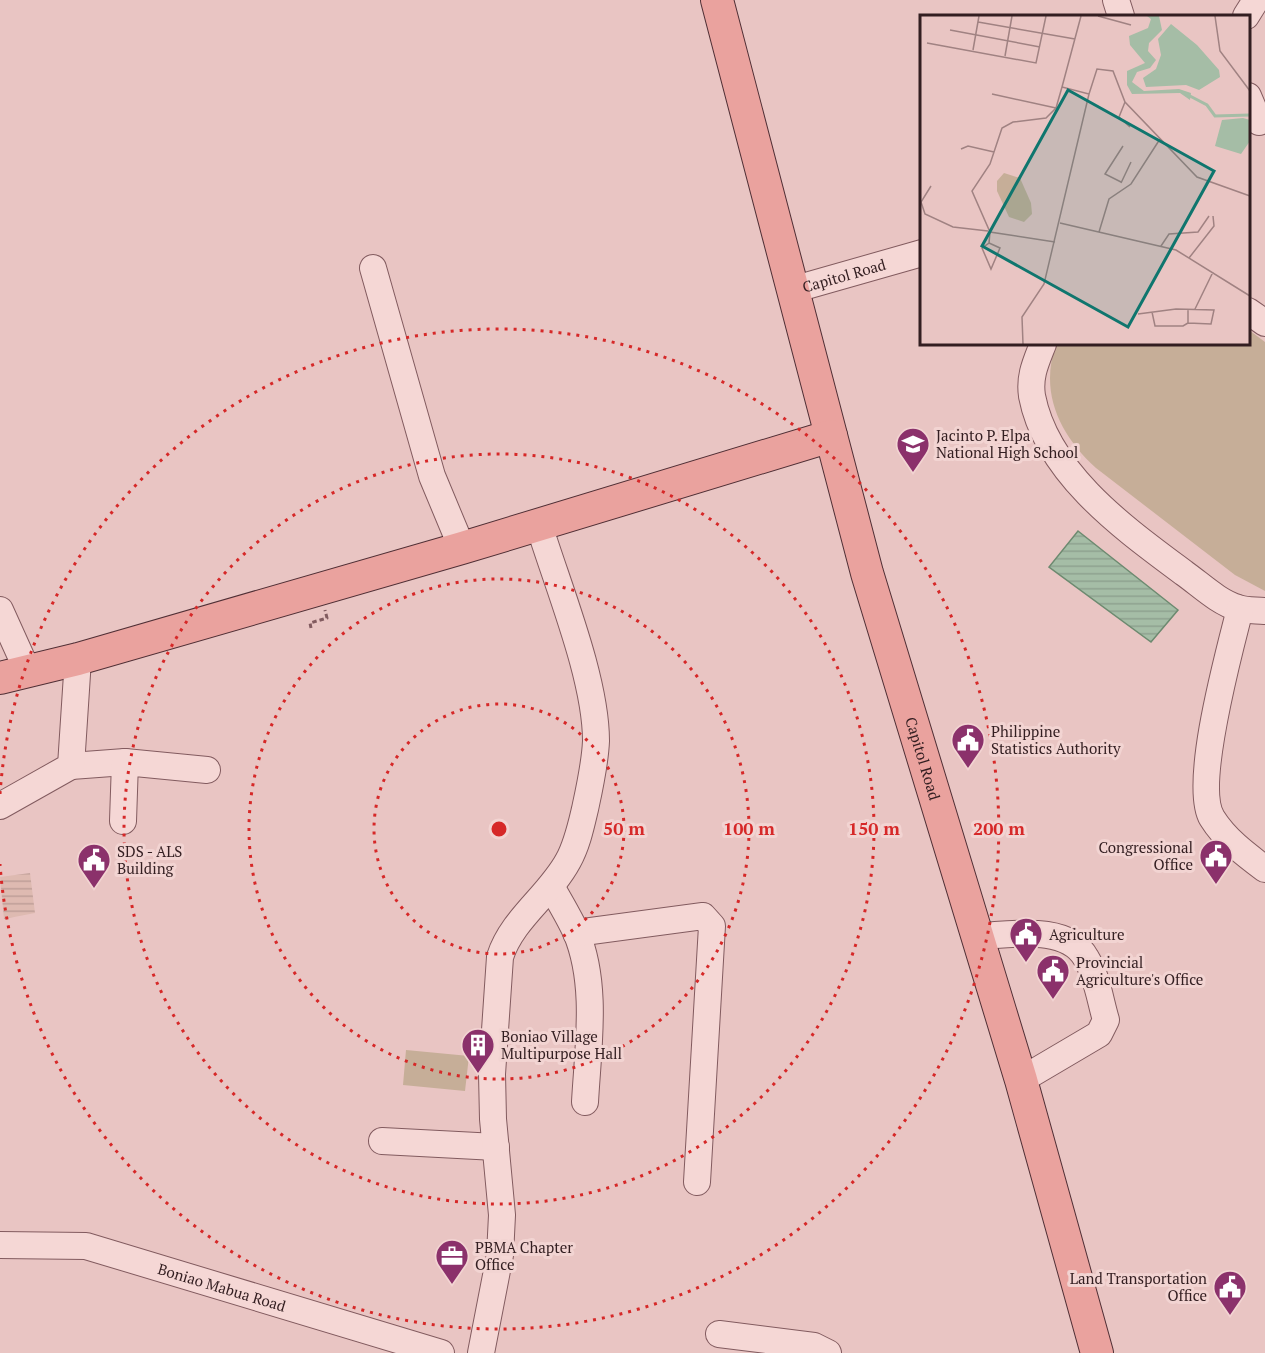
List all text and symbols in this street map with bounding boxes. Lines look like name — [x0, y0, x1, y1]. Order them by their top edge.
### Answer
inset map — [920, 15, 1250, 345]
street label: Capitol Road — [800, 254, 888, 297]
place label: Jacinto P. Elpa National High School — [936, 425, 1078, 462]
school or university icon: Jacinto P. Elpa National High School — [895, 426, 931, 473]
street label: Capitol Road — [901, 714, 945, 802]
place label: Philippine Statistics Authority — [991, 721, 1121, 758]
public building icon: Philippine Statistics Authority — [950, 722, 986, 769]
text: 50 m — [603, 816, 645, 840]
text: 100 m — [723, 816, 775, 840]
text: 150 m — [848, 816, 900, 840]
text: 200 m — [973, 816, 1025, 840]
centre of rings — [489, 819, 509, 839]
place label: Congressional Office — [1098, 837, 1193, 874]
public building icon: Congressional Office — [1198, 838, 1234, 885]
place label: SDS - ALS Building — [117, 841, 182, 878]
public building icon: SDS - ALS Building — [76, 842, 112, 889]
public building icon: Agriculture — [1008, 916, 1044, 963]
place label: Agriculture — [1049, 924, 1124, 944]
place label: Provincial Agriculture's Office — [1076, 952, 1203, 989]
public building icon: Provincial Agriculture's Office — [1035, 953, 1071, 1000]
place label: Boniao Village Multipurpose Hall — [501, 1026, 622, 1063]
building icon: Boniao Village Multipurpose Hall — [460, 1027, 496, 1074]
place label: PBMA Chapter Office — [475, 1237, 573, 1274]
office icon: PBMA Chapter Office — [434, 1238, 470, 1285]
street label: Boniao Mabua Road — [156, 1258, 288, 1316]
place label: Land Transportation Office — [1070, 1268, 1207, 1305]
public building icon: Land Transportation Office — [1212, 1269, 1248, 1316]

